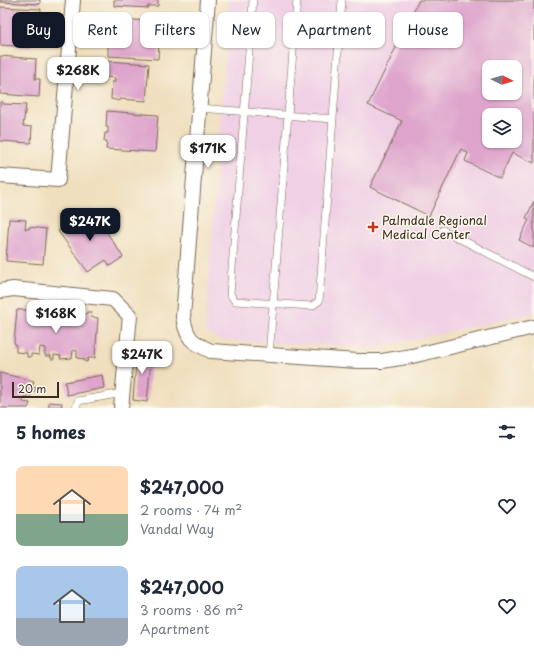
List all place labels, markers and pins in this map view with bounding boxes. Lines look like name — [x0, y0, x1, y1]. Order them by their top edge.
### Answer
pin: $268K — [50, 57, 106, 91]
pin: $171K — [180, 135, 236, 169]
pin: $247K — [62, 208, 118, 242]
place label: Palmdale Regional Medical Center — [382, 211, 487, 243]
marker: Palmdale Regional Medical Center — [367, 221, 379, 233]
pin: $168K — [28, 300, 84, 334]
pin: $247K — [114, 341, 170, 375]

